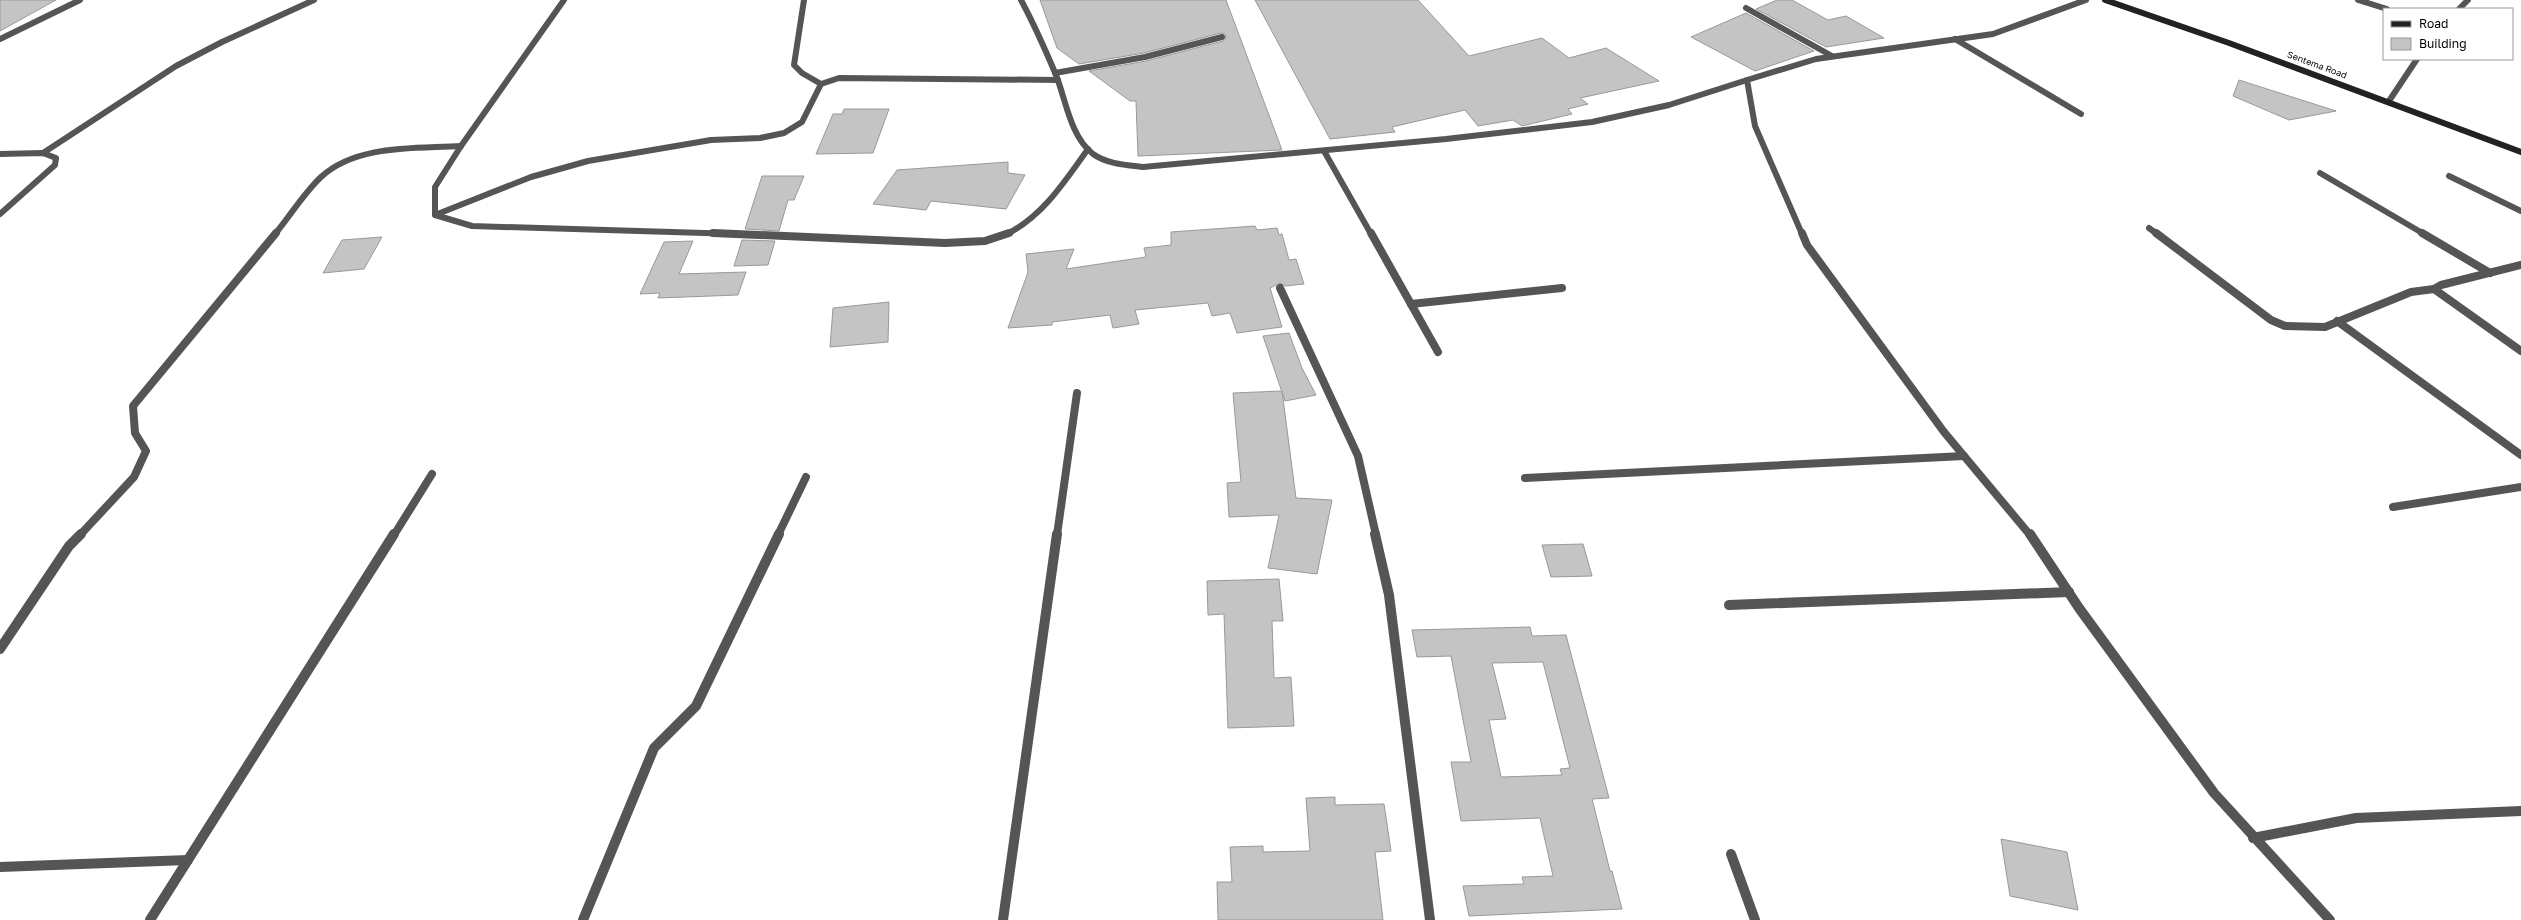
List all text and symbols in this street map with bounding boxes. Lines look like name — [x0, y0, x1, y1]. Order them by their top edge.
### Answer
legend — [2383, 8, 2513, 60]
text: Road — [2419, 16, 2448, 31]
text: Building — [2419, 36, 2467, 51]
street label: Sentema Road — [2286, 49, 2348, 80]

